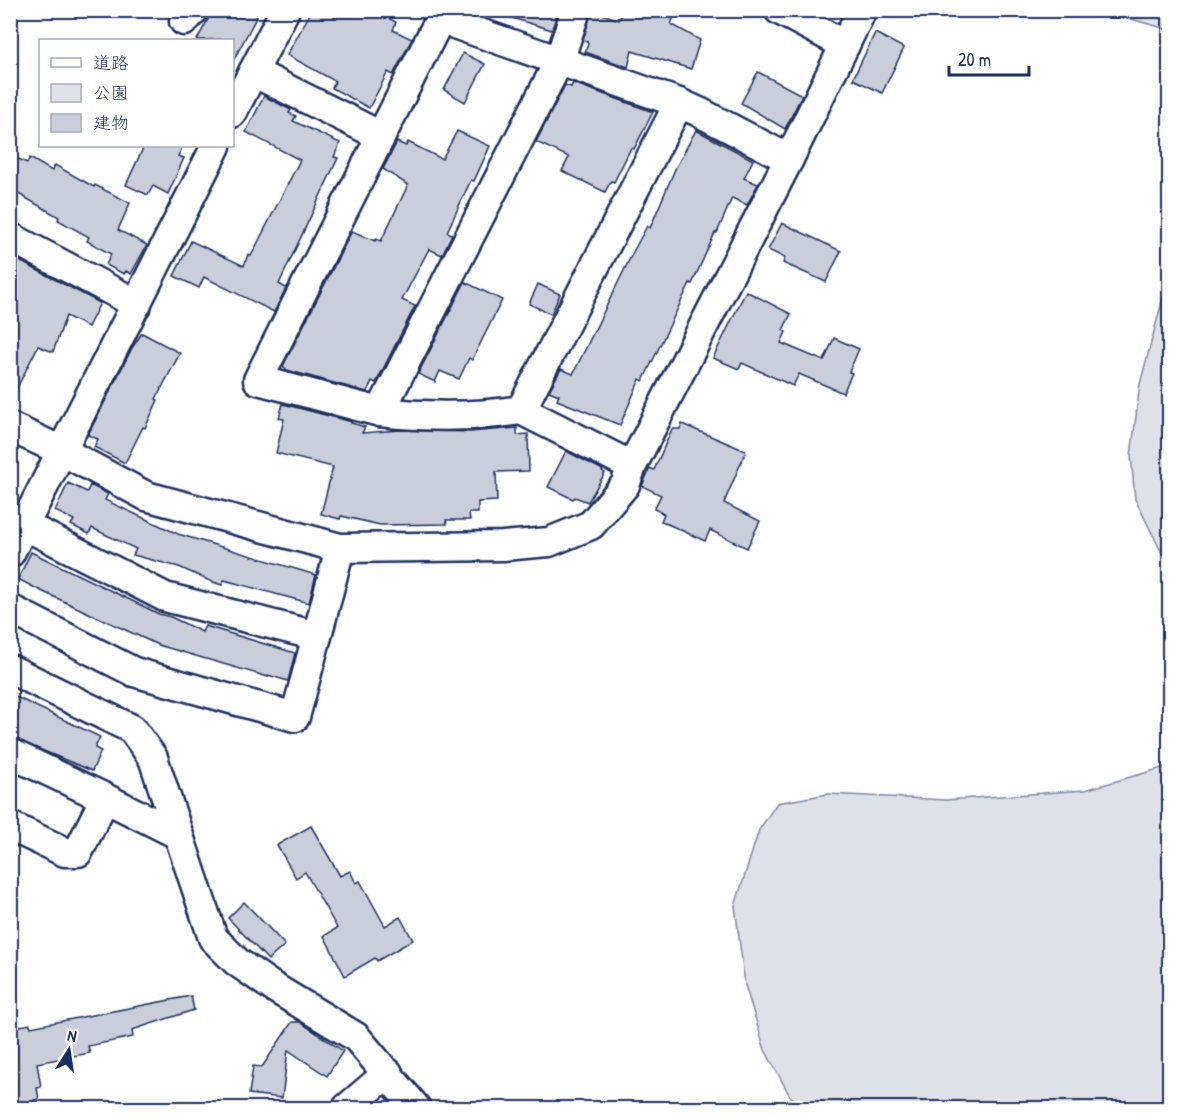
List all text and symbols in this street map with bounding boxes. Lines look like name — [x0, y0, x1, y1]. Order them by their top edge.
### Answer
legend — [39, 39, 234, 147]
scale bar — [949, 39, 1028, 77]
text: 20 m — [958, 47, 991, 72]
text: 道路 — [93, 50, 129, 75]
text: 公園 — [93, 80, 129, 105]
text: 建物 — [93, 110, 129, 135]
north arrow — [39, 1020, 99, 1080]
text: N — [66, 1024, 79, 1047]

